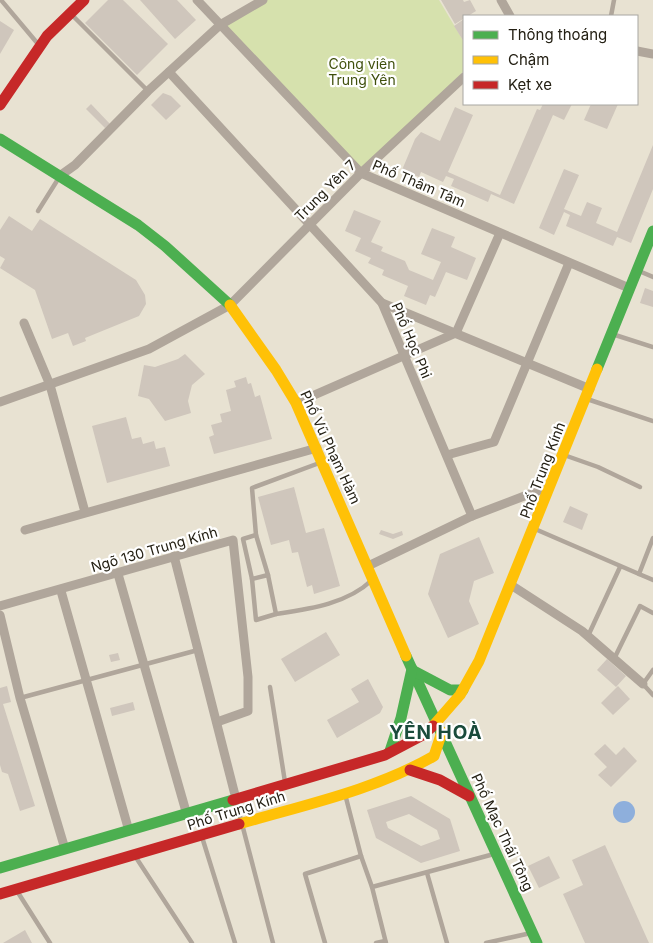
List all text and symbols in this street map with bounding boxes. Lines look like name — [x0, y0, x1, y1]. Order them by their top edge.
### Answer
legend — [463, 15, 638, 105]
text: Thông thoáng — [508, 25, 607, 44]
text: Chậm — [508, 50, 549, 69]
park label: Công viên Trung Yên — [328, 55, 396, 88]
text: Kẹt xe — [508, 75, 552, 94]
street label: Trung Yên 7 — [291, 156, 359, 224]
street label: Phố Thâm Tâm — [370, 156, 468, 210]
street label: Phố Học Phi — [388, 299, 436, 381]
street label: Phố Vũ Phạm Hàm — [297, 388, 365, 506]
street label: Phố Trung Kính — [516, 419, 568, 521]
street label: Ngõ 130 Trung Kính — [89, 523, 219, 575]
district label: YÊN HOÀ — [389, 721, 483, 744]
street label: Phố Mạc Thái Tông — [468, 771, 538, 893]
street label: Phố Trung Kính — [185, 787, 287, 833]

